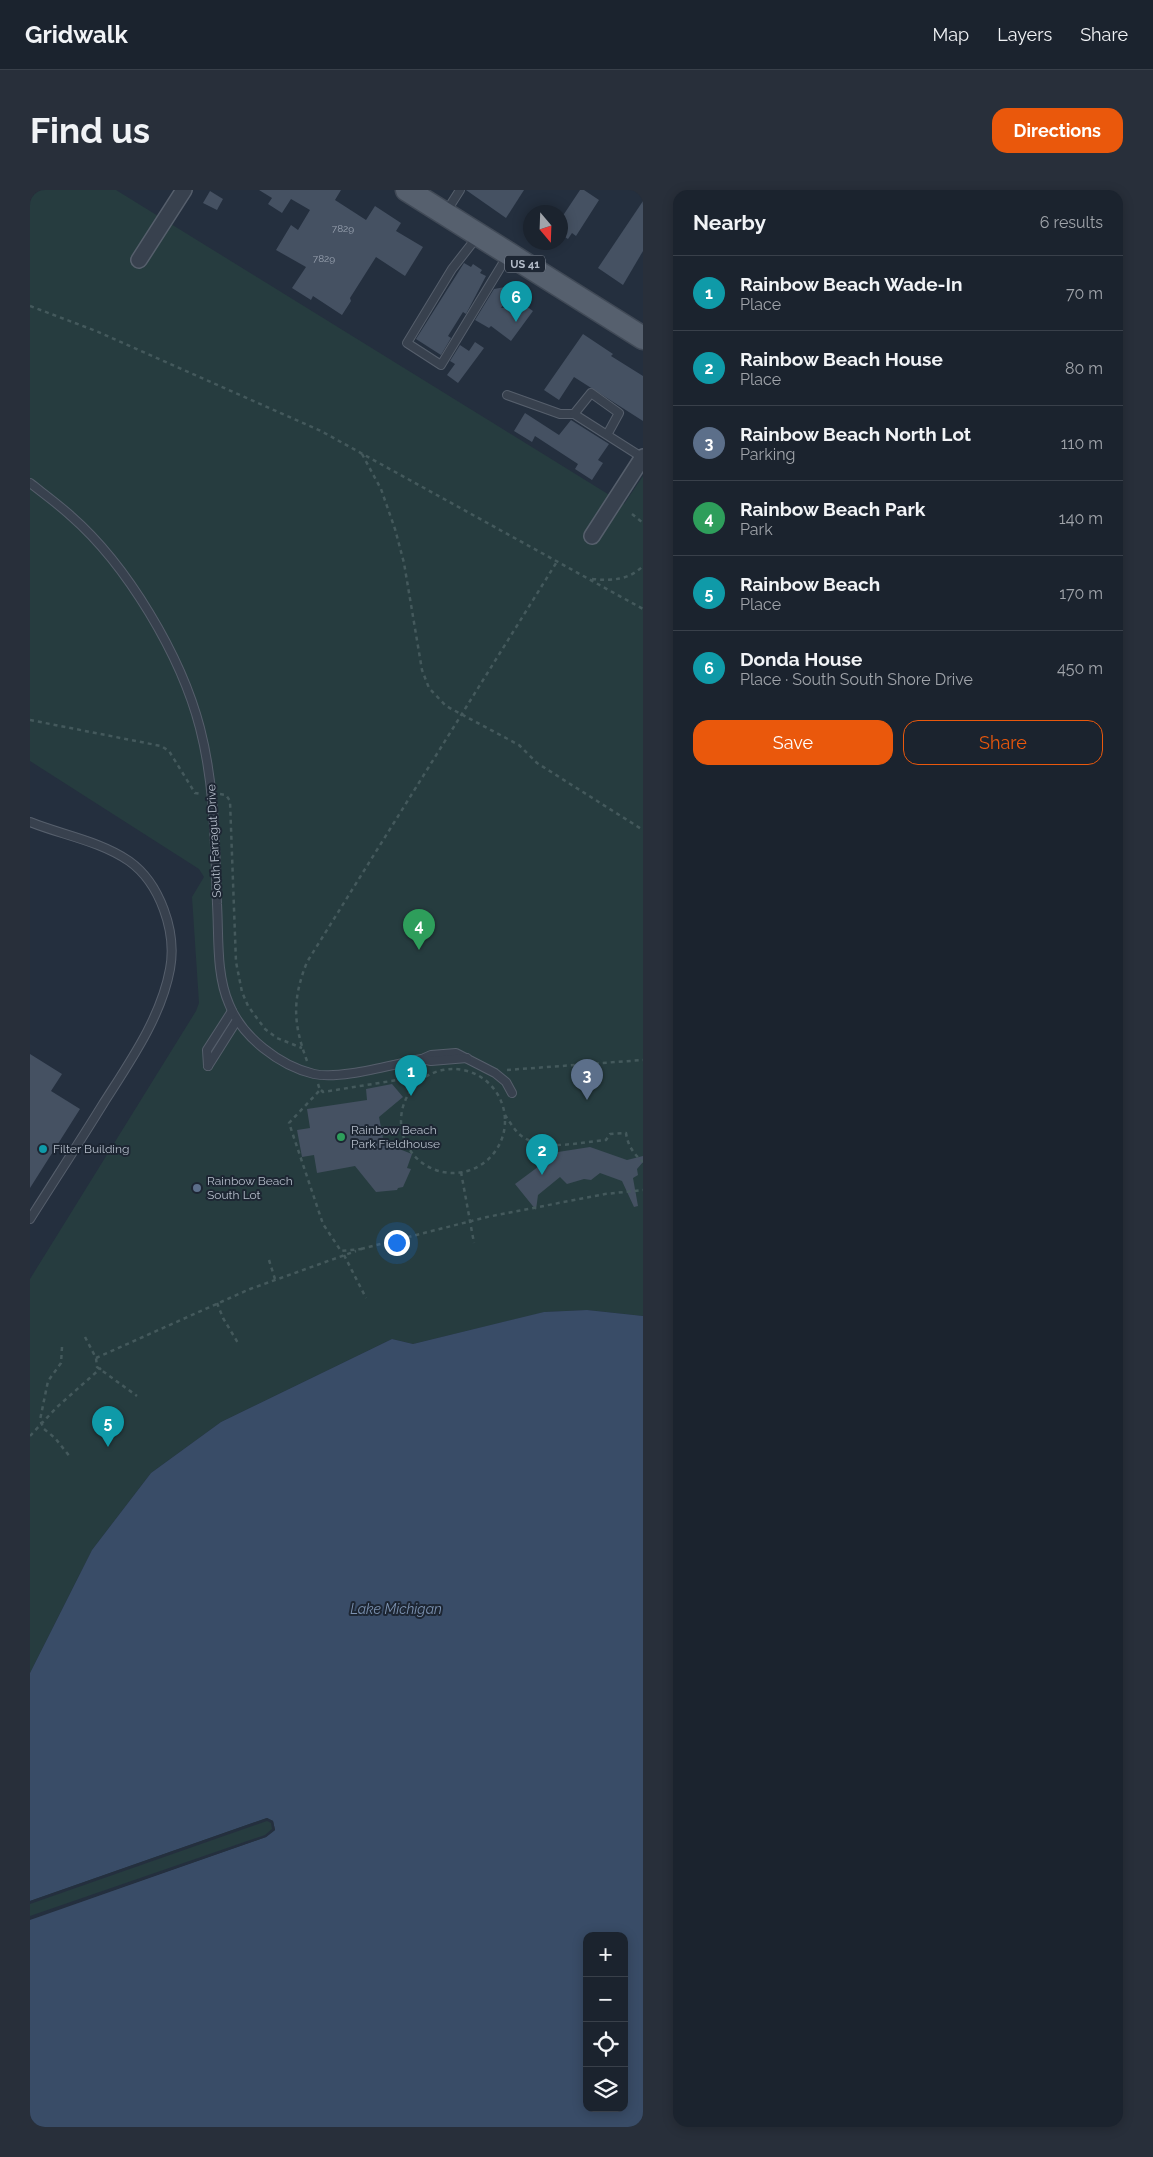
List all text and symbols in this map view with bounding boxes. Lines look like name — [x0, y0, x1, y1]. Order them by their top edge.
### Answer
text: Gridwalk — [25, 20, 128, 49]
text: Map — [933, 24, 969, 45]
text: Layers — [997, 24, 1052, 45]
text: Share — [1080, 24, 1128, 45]
button: Directions — [992, 108, 1123, 153]
text: Find us — [30, 110, 150, 151]
north arrow — [523, 205, 568, 250]
text: Nearby — [693, 210, 766, 235]
text: 6 results — [1040, 213, 1103, 232]
house number: 7829 — [332, 223, 354, 234]
house number: 7829 — [313, 253, 335, 264]
road number: US 41 — [505, 256, 545, 272]
text: Rainbow Beach Wade-In — [740, 273, 962, 295]
pin: 6 — [500, 281, 532, 322]
text: 1 — [705, 284, 713, 303]
text: 70 m — [1066, 284, 1103, 303]
text: Place — [740, 295, 781, 314]
text: Rainbow Beach House — [740, 348, 943, 370]
text: 2 — [704, 359, 714, 378]
text: 80 m — [1065, 359, 1103, 378]
text: Place — [740, 370, 781, 389]
text: Rainbow Beach North Lot — [740, 423, 971, 445]
text: 3 — [705, 434, 713, 453]
text: 110 m — [1061, 434, 1103, 453]
text: Parking — [740, 445, 795, 464]
text: Rainbow Beach Park — [740, 498, 925, 520]
text: 4 — [704, 509, 714, 528]
text: 140 m — [1059, 509, 1103, 528]
text: Park — [740, 520, 773, 539]
text: Rainbow Beach — [740, 573, 880, 595]
text: 5 — [705, 584, 713, 603]
text: 170 m — [1059, 584, 1103, 603]
text: Place — [740, 595, 781, 614]
text: Donda House — [740, 648, 862, 670]
text: 6 — [704, 659, 714, 678]
text: 450 m — [1057, 659, 1103, 678]
text: Place · South South Shore Drive — [740, 670, 973, 689]
button: Save — [693, 720, 893, 765]
button: Share — [903, 720, 1103, 765]
street label: South Farragut Drive — [204, 784, 224, 898]
pin: 4 — [403, 909, 435, 950]
pin: 1 — [395, 1055, 427, 1096]
pin: 3 — [571, 1059, 603, 1100]
place label: Rainbow Beach Park Fieldhouse — [351, 1123, 440, 1151]
marker: Rainbow Beach Park Fieldhouse — [335, 1131, 347, 1143]
pin: 2 — [526, 1134, 558, 1175]
place label: Filter Building — [53, 1142, 129, 1156]
marker: Filter Building — [37, 1143, 49, 1155]
place label: Rainbow Beach South Lot — [207, 1174, 293, 1202]
marker: Rainbow Beach South Lot — [191, 1182, 203, 1194]
your location — [384, 1230, 410, 1256]
pin: 5 — [92, 1406, 124, 1447]
water label: Lake Michigan — [350, 1601, 442, 1617]
map controls — [583, 1932, 628, 2112]
button: + — [583, 1932, 628, 1977]
button: − — [583, 1977, 628, 2022]
button: locate — [583, 2022, 628, 2067]
button: layers — [583, 2067, 628, 2112]

